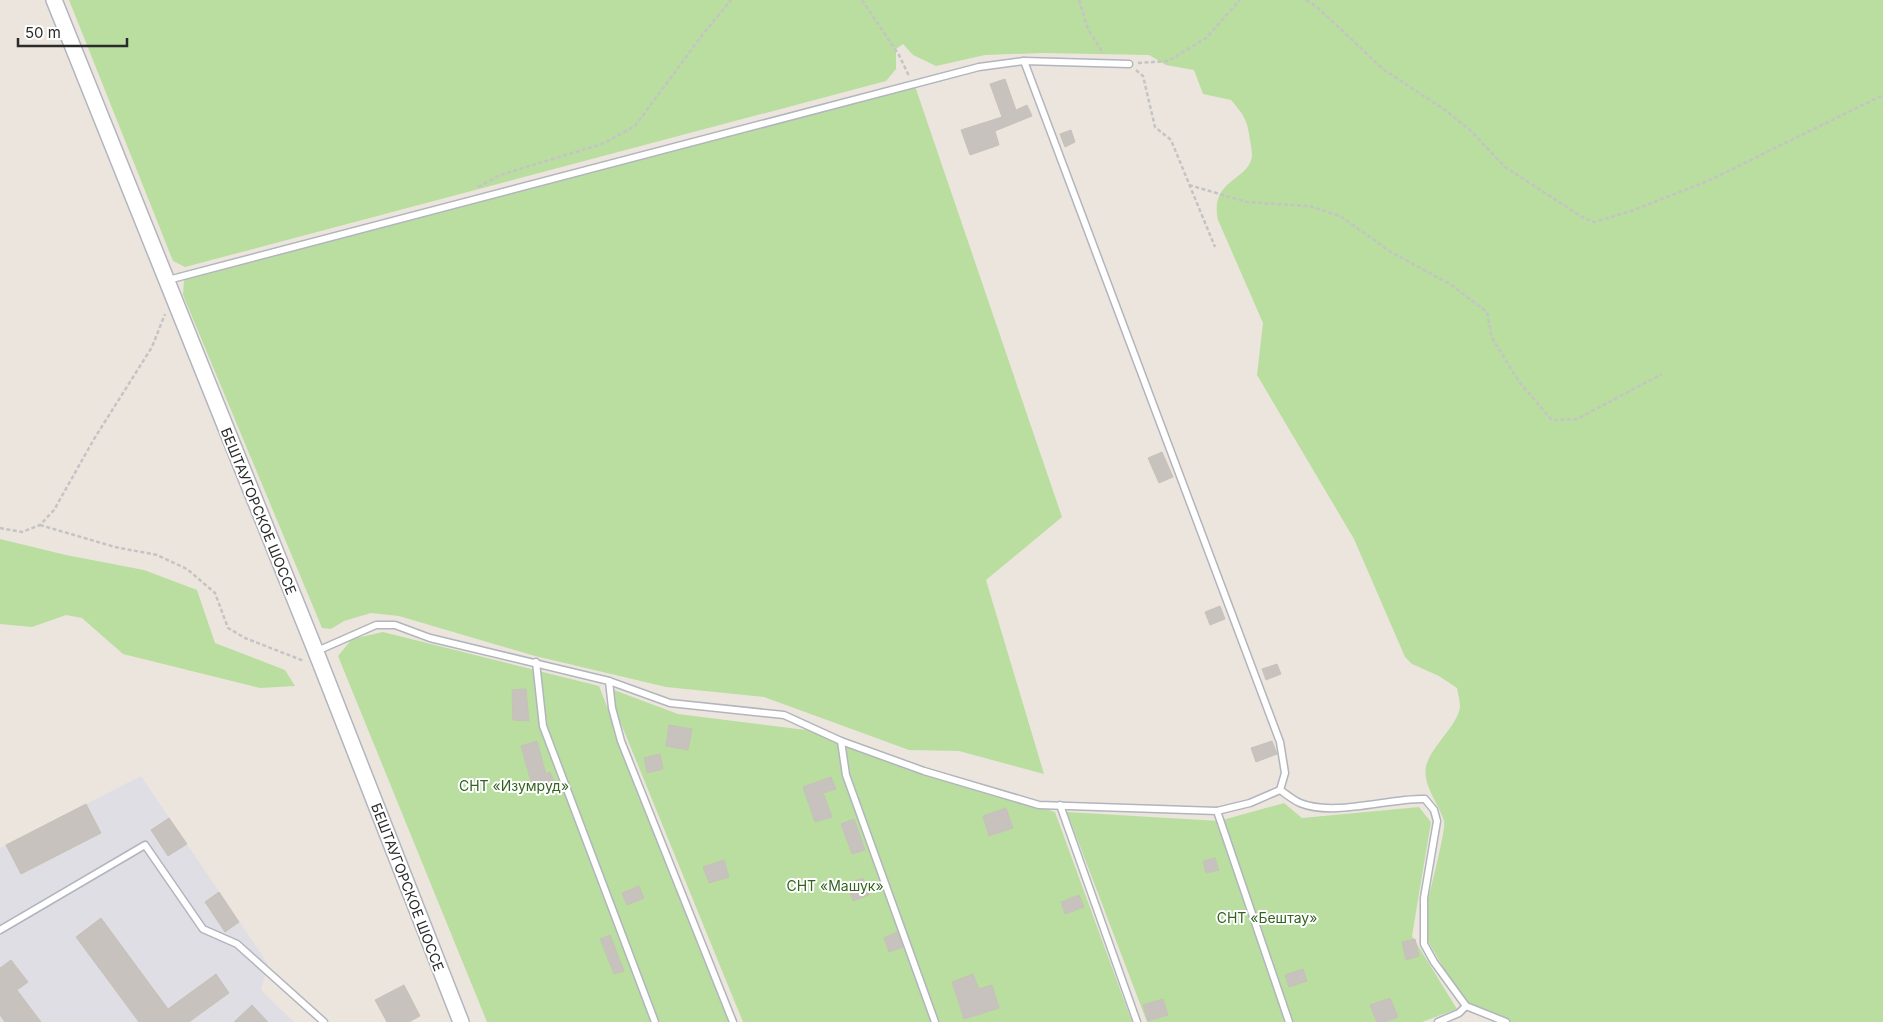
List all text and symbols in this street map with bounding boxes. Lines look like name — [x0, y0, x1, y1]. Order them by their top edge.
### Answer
scale bar — [18, 15, 126, 47]
text: 50 m — [25, 23, 61, 42]
street label: БЕШТАУГОРСКОЕ ШОССЕ — [218, 425, 300, 597]
park label: СНТ «Изумруд» — [459, 777, 569, 794]
street label: БЕШТАУГОРСКОЕ ШОССЕ — [368, 801, 448, 973]
park label: СНТ «Машук» — [786, 877, 884, 894]
park label: СНТ «Бештау» — [1217, 909, 1317, 926]

